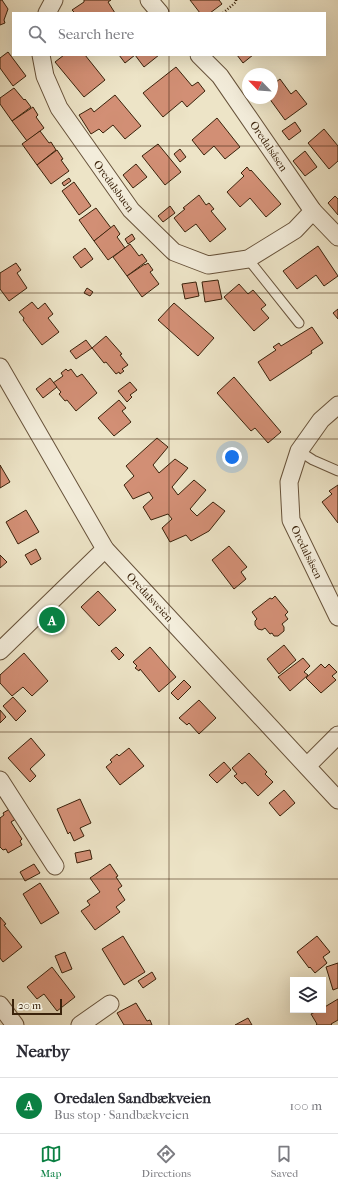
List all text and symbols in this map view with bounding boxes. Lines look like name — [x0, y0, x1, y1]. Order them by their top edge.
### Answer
search box — [12, 12, 326, 56]
icon: search — [26, 23, 48, 45]
text: Search here — [58, 25, 134, 43]
north arrow — [242, 68, 278, 104]
street label: Oredalsåsen — [247, 119, 291, 174]
street label: Oredalsbuen — [91, 158, 137, 215]
your location — [222, 447, 242, 467]
street label: Oredalsåsen — [288, 523, 325, 582]
street label: Oredalsveien — [124, 570, 176, 625]
pin: A — [39, 605, 65, 635]
map controls — [290, 977, 326, 1013]
button: layers — [290, 977, 326, 1013]
scale bar — [12, 997, 62, 1016]
text: 20 m — [18, 999, 41, 1012]
text: Nearby — [16, 1041, 70, 1061]
text: Oredalen Sandbækveien — [54, 1089, 211, 1107]
text: A — [25, 1098, 33, 1113]
text: 100 m — [289, 1098, 322, 1113]
text: Bus stop · Sandbækveien — [54, 1107, 189, 1122]
tab: Map — [40, 1143, 62, 1180]
tab: Directions — [142, 1143, 191, 1180]
tab: Saved — [271, 1143, 298, 1180]

